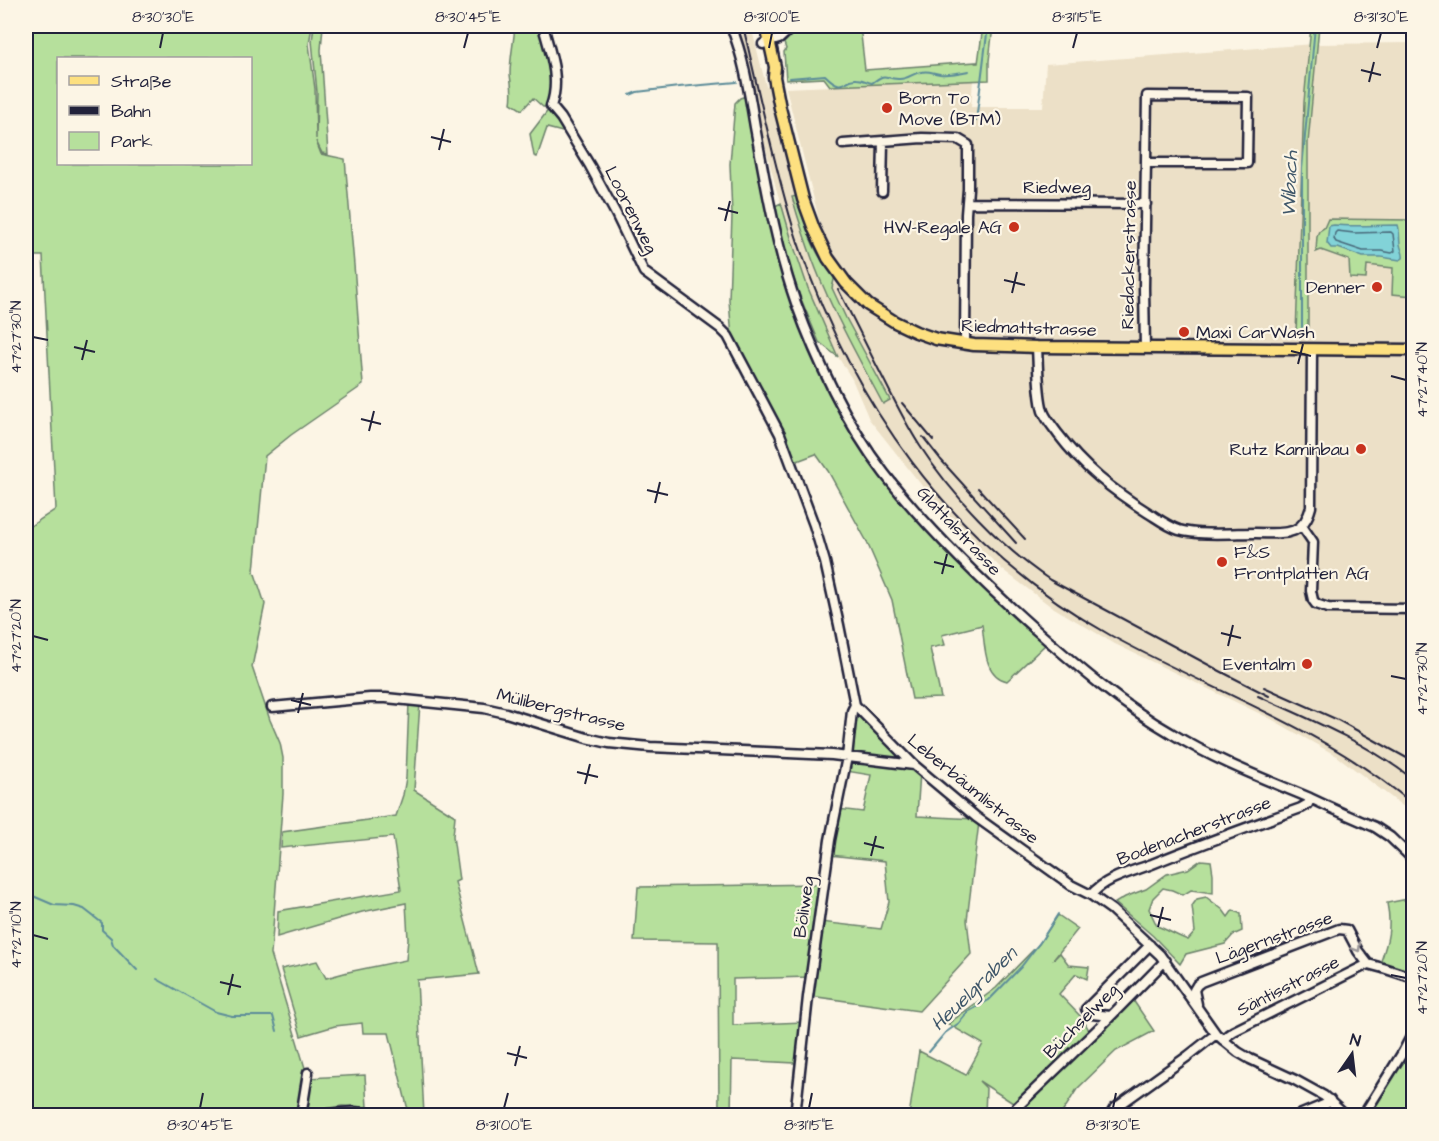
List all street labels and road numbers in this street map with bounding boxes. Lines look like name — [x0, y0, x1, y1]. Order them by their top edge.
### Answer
street label: Loorenweg — [597, 162, 664, 258]
street label: Riedweg — [1023, 175, 1091, 201]
street label: Riedackerstrasse — [1115, 180, 1143, 330]
street label: Riedmattstrasse — [961, 313, 1097, 343]
street label: Glattalstrasse — [911, 481, 1007, 581]
street label: Mülibergstrasse — [494, 682, 628, 739]
street label: Leberbäumlistrasse — [902, 728, 1044, 850]
street label: Bodenacherstrasse — [1113, 790, 1275, 872]
street label: Böliweg — [787, 875, 822, 940]
street label: Lägernstrasse — [1212, 905, 1337, 972]
street label: Säntisstrasse — [1232, 949, 1344, 1023]
street label: Büchselweg — [1038, 978, 1125, 1065]

